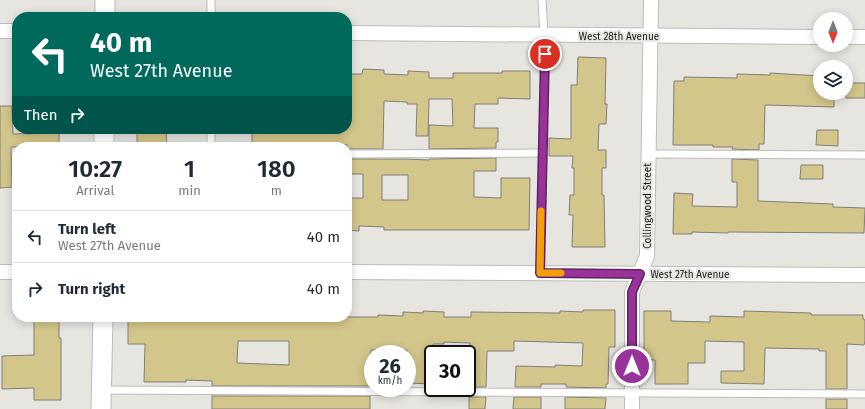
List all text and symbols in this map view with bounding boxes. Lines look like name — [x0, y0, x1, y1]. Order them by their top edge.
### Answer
north arrow — [813, 12, 853, 52]
map controls — [813, 12, 853, 100]
text: 40 m — [90, 26, 153, 59]
icon: left — [24, 28, 76, 80]
street label: West 28th Avenue — [579, 31, 659, 43]
pin — [528, 37, 562, 71]
icon: arrive — [534, 43, 556, 65]
text: West 27th Avenue — [90, 60, 232, 82]
button: layers — [813, 60, 853, 100]
icon: right — [66, 104, 88, 126]
text: Then — [24, 106, 58, 124]
text: 10:27 — [68, 155, 122, 183]
text: 1 — [184, 155, 195, 183]
text: 180 — [257, 155, 296, 183]
street label: Collingwood Street — [642, 163, 654, 249]
text: Arrival — [76, 183, 114, 198]
text: min — [178, 183, 201, 198]
text: m — [271, 183, 282, 198]
text: Turn left — [58, 220, 116, 238]
icon: left — [24, 226, 46, 248]
text: 40 m — [307, 228, 340, 246]
text: West 27th Avenue — [58, 238, 161, 253]
street label: West 27th Avenue — [650, 269, 730, 281]
icon: right — [24, 278, 46, 300]
text: Turn right — [58, 280, 125, 298]
text: 40 m — [307, 280, 340, 298]
speed limit sign: 30 — [424, 345, 476, 397]
position arrow — [611, 345, 653, 387]
text: 26 — [379, 354, 401, 378]
text: km/h — [378, 375, 402, 387]

